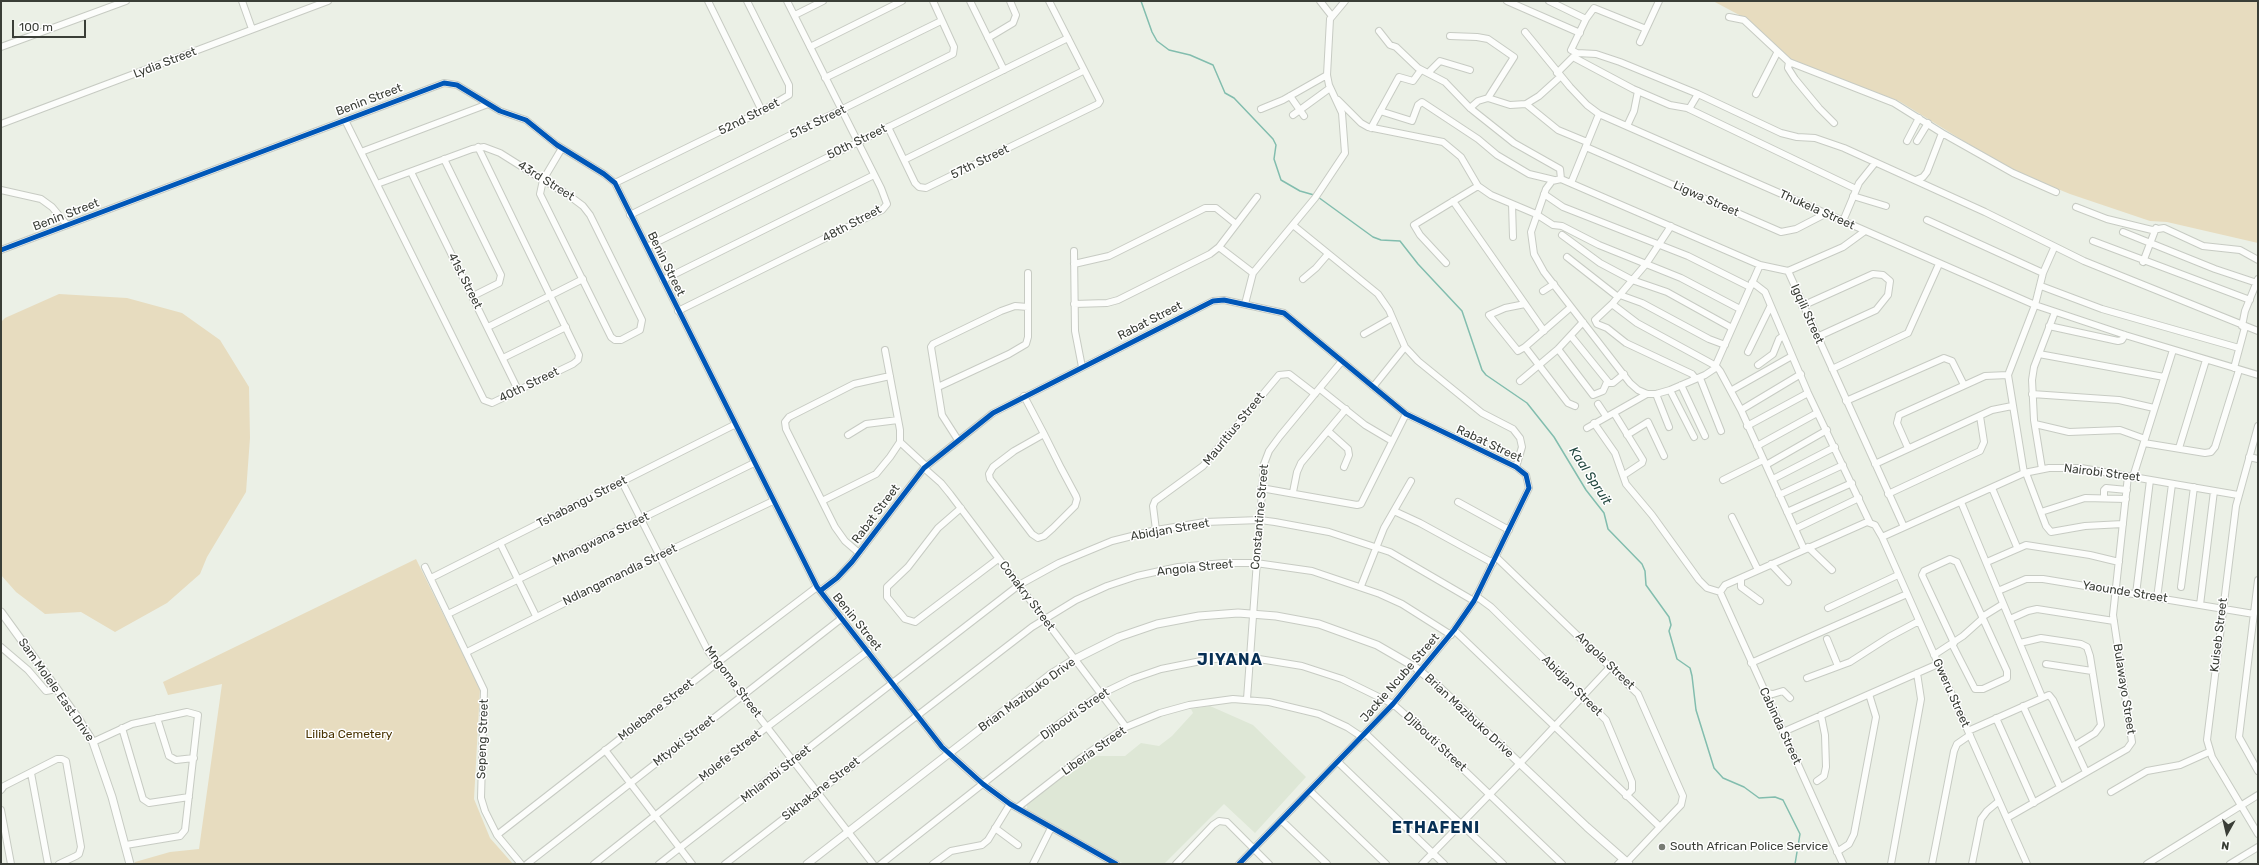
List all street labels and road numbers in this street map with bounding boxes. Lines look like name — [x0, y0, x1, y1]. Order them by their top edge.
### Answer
street label: Lydia Street — [131, 44, 199, 82]
street label: Benin Street — [334, 81, 404, 119]
street label: 52nd Street — [716, 96, 782, 138]
street label: 51st Street — [788, 102, 848, 142]
street label: 50th Street — [825, 121, 889, 163]
street label: 57th Street — [949, 142, 1011, 182]
street label: 43rd Street — [515, 158, 577, 204]
street label: Ligwa Street — [1671, 178, 1741, 220]
street label: Thukela Street — [1777, 187, 1857, 233]
street label: Benin Street — [31, 196, 101, 234]
street label: 48th Street — [820, 202, 884, 246]
street label: Benin Street — [644, 229, 688, 299]
street label: 41st Street — [445, 251, 485, 311]
street label: Igqili Street — [1787, 282, 1827, 346]
street label: Rabat Street — [1115, 299, 1185, 343]
street label: 40th Street — [497, 364, 561, 406]
street label: Mauritius Street — [1200, 390, 1268, 468]
street label: Rabat Street — [1454, 423, 1524, 465]
street label: Nairobi Street — [2063, 461, 2141, 485]
street label: Constantine Street — [1248, 464, 1272, 570]
street label: Tshabangu Street — [535, 473, 629, 531]
street label: Rabat Street — [849, 482, 903, 546]
street label: Mhangwana Street — [550, 509, 652, 569]
street label: Abidjan Street — [1129, 516, 1211, 544]
street label: Ndlangamandla Street — [561, 541, 679, 609]
street label: Angola Street — [1156, 557, 1234, 579]
street label: Conakry Street — [996, 558, 1058, 634]
street label: Yaounde Street — [2081, 578, 2169, 606]
street label: Benin Street — [829, 590, 885, 654]
street label: Kuiseb Street — [2207, 597, 2231, 673]
street label: Angola Street — [1572, 629, 1638, 693]
street label: Jackie Ncube Street — [1357, 631, 1443, 725]
street label: Sam Molele East Drive — [15, 636, 97, 744]
street label: Mngoma Street — [701, 643, 765, 721]
street label: Bulawayo Street — [2110, 643, 2138, 735]
street label: Abidjan Street — [1539, 653, 1605, 719]
street label: Brian Mazibuko Drive — [976, 655, 1078, 735]
street label: Gweru Street — [1929, 656, 1973, 730]
street label: Brian Mazibuko Drive — [1422, 671, 1516, 761]
street label: Molebane Street — [616, 676, 696, 744]
street label: Djibouti Street — [1038, 685, 1112, 743]
street label: Cabinda Street — [1756, 685, 1804, 767]
street label: Sepeng Street — [474, 699, 492, 779]
street label: Djibouti Street — [1401, 709, 1469, 775]
street label: Mtyoki Street — [650, 712, 718, 770]
street label: Liberia Street — [1059, 724, 1129, 778]
street label: Molefe Street — [696, 727, 764, 785]
street label: Mhlambi Street — [738, 742, 814, 806]
street label: Sikhakane Street — [779, 754, 863, 824]

